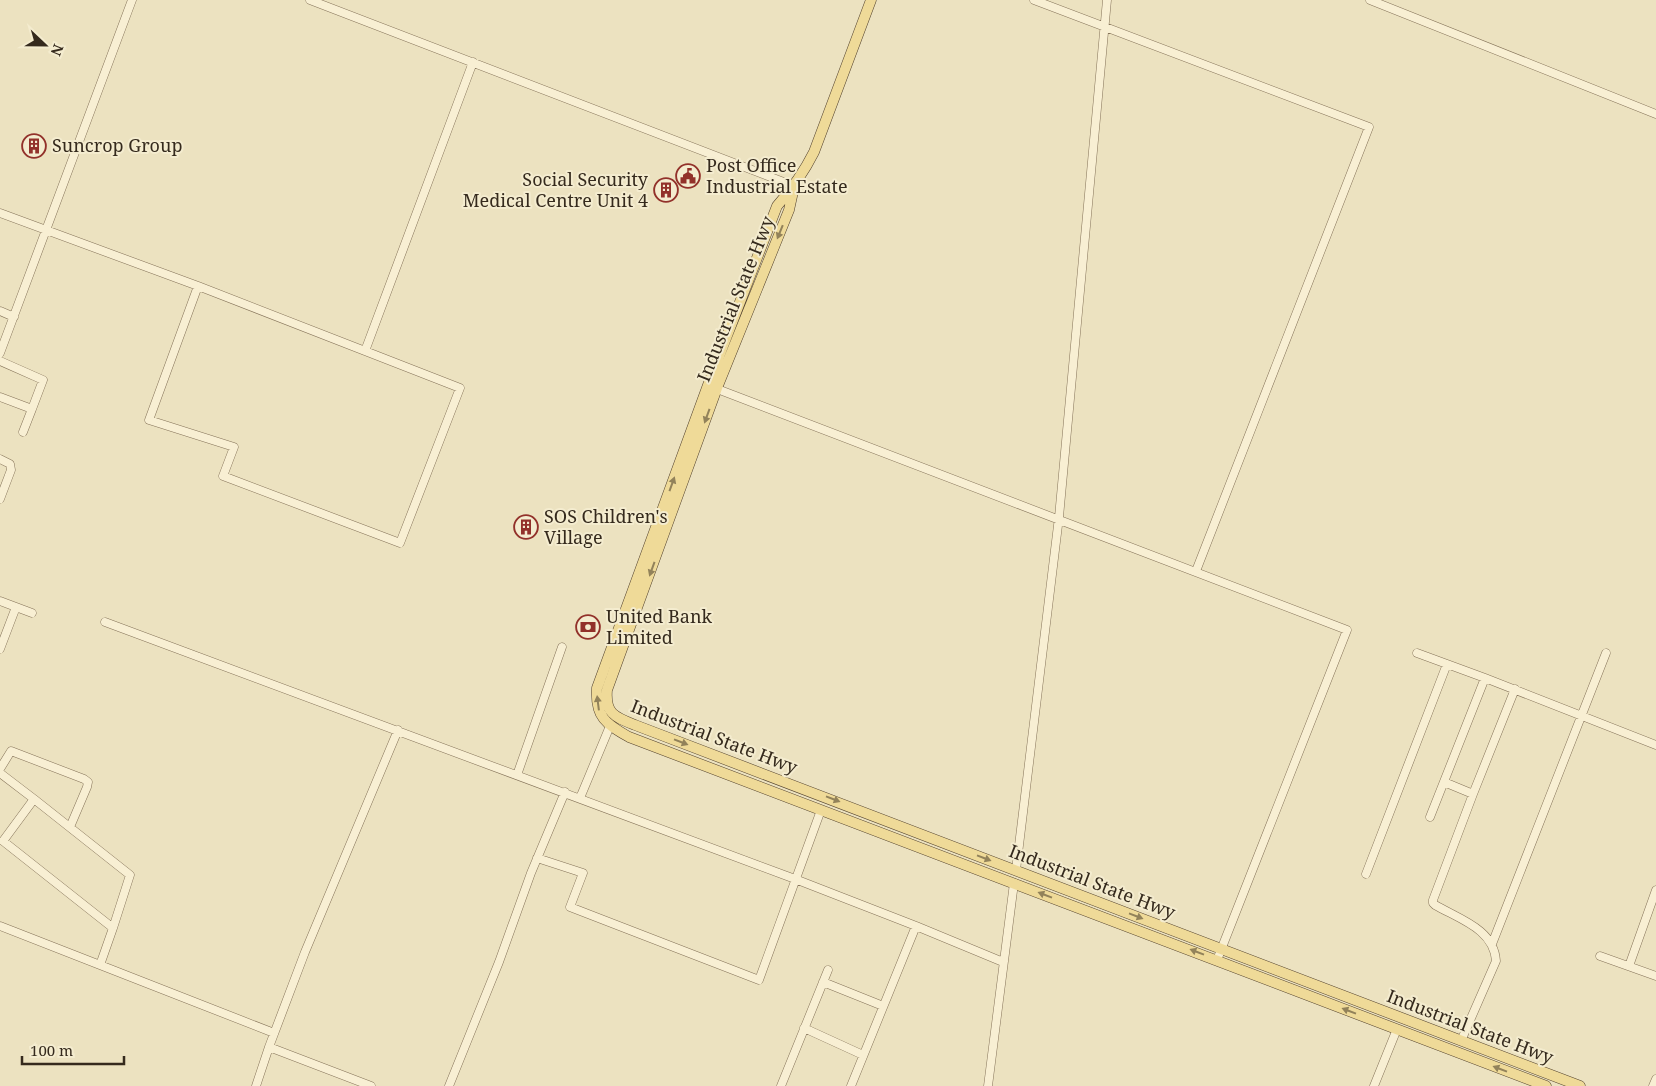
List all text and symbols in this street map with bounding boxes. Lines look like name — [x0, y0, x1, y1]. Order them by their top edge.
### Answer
north arrow — [20, 20, 70, 70]
text: N — [47, 41, 68, 59]
building icon: Suncrop Group — [21, 133, 47, 159]
place label: Suncrop Group — [52, 133, 182, 157]
place label: Post Office Industrial Estate — [706, 153, 848, 198]
public building icon: Post Office Industrial Estate — [675, 163, 701, 189]
place label: Social Security Medical Centre Unit 4 — [463, 167, 649, 212]
building icon: Social Security Medical Centre Unit 4 — [653, 177, 679, 203]
street label: Industrial State Hwy — [691, 211, 780, 385]
one-way arrow — [776, 225, 783, 240]
one-way arrow — [703, 409, 711, 424]
one-way arrow — [668, 476, 676, 491]
place label: SOS Children's Village — [544, 504, 668, 549]
building icon: SOS Children's Village — [513, 514, 539, 540]
one-way arrow — [648, 562, 656, 577]
place label: United Bank Limited — [606, 604, 712, 649]
bank icon: United Bank Limited — [575, 614, 601, 640]
street label: Industrial State Hwy — [628, 693, 802, 779]
one-way arrow — [594, 695, 602, 711]
one-way arrow — [673, 739, 688, 746]
one-way arrow — [825, 796, 840, 804]
street label: Industrial State Hwy — [1006, 838, 1180, 924]
one-way arrow — [977, 855, 992, 862]
one-way arrow — [1037, 891, 1052, 899]
one-way arrow — [1129, 912, 1144, 920]
one-way arrow — [1189, 948, 1204, 956]
street label: Industrial State Hwy — [1384, 983, 1558, 1069]
one-way arrow — [1341, 1006, 1356, 1014]
scale bar — [22, 1034, 125, 1066]
text: 100 m — [30, 1040, 73, 1060]
one-way arrow — [1493, 1065, 1508, 1072]

